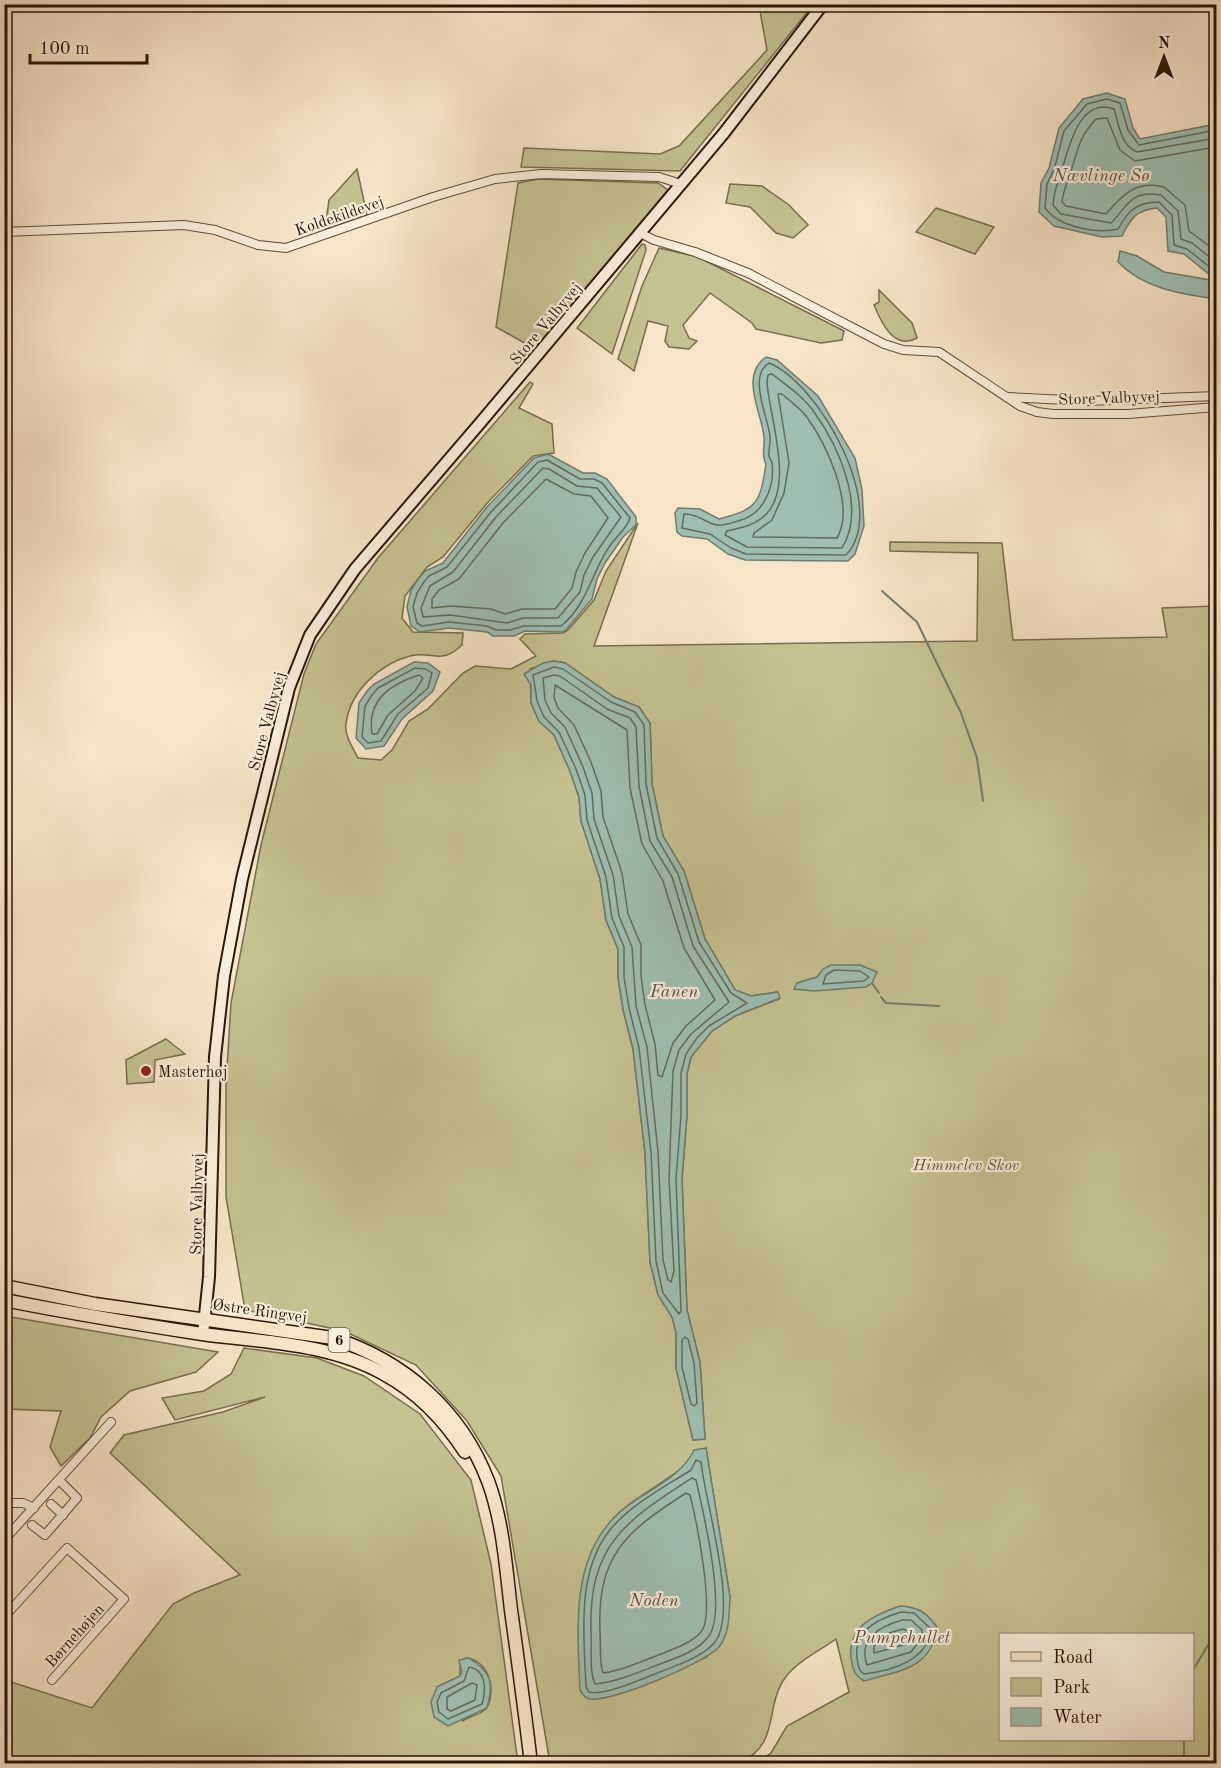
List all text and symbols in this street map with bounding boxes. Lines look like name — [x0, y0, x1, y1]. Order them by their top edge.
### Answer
scale bar — [30, 27, 147, 65]
north arrow — [1134, 27, 1194, 87]
text: N — [1158, 36, 1171, 52]
text: 100 m — [39, 40, 90, 58]
water label: Nævlinge Sø — [1051, 167, 1150, 185]
street label: Koldekildevej — [293, 194, 386, 240]
street label: Store Valbyvej — [508, 280, 585, 369]
street label: Store Valbyvej — [1058, 389, 1160, 409]
street label: Store Valbyvej — [247, 670, 289, 773]
water label: Fanen — [649, 983, 698, 1001]
marker: Masterhøj — [139, 1064, 153, 1078]
place label: Masterhøj — [158, 1065, 228, 1081]
street label: Store Valbyvej — [189, 1153, 207, 1255]
park label: Himmelev Skov — [912, 1158, 1020, 1174]
street label: Østre Ringvej — [211, 1297, 308, 1327]
road number: 6 — [328, 1328, 350, 1352]
water label: Noden — [628, 1592, 679, 1610]
street label: Børnehøjen — [43, 1601, 108, 1671]
water label: Pumpehullet — [853, 1629, 951, 1647]
legend — [999, 1633, 1194, 1741]
text: Road — [1053, 1649, 1093, 1667]
text: Park — [1053, 1679, 1090, 1697]
text: Water — [1053, 1709, 1102, 1727]

